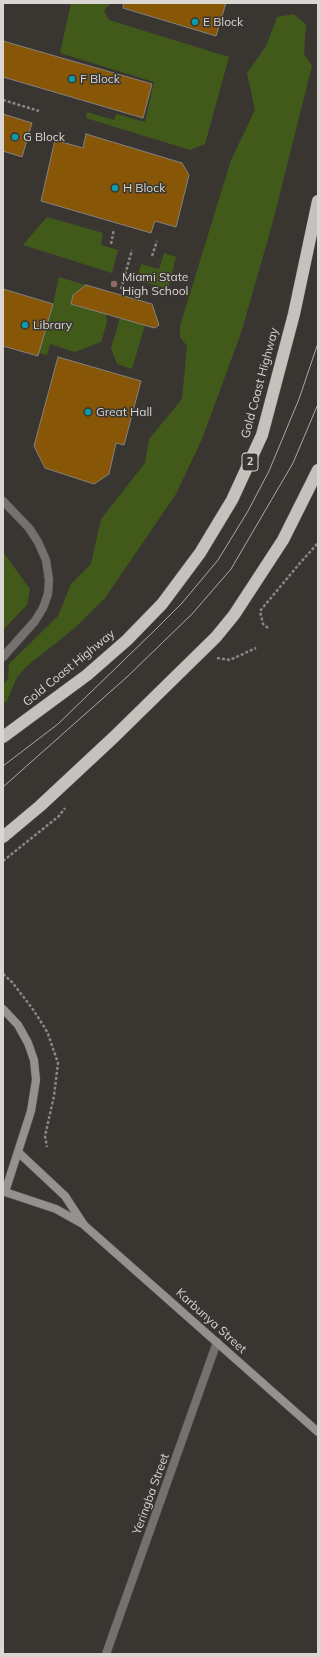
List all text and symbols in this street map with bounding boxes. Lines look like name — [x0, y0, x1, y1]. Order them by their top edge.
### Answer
place label: E Block — [203, 15, 243, 29]
marker: E Block — [190, 17, 200, 27]
place label: F Block — [80, 72, 120, 86]
marker: F Block — [67, 74, 77, 84]
place label: G Block — [23, 130, 65, 144]
marker: G Block — [10, 132, 20, 142]
place label: H Block — [123, 181, 165, 195]
marker: H Block — [110, 183, 120, 193]
place label: Miami State High School — [122, 270, 188, 298]
marker: Miami State High School — [109, 279, 119, 289]
place label: Library — [33, 318, 72, 332]
marker: Library — [20, 320, 30, 330]
street label: Gold Coast Highway — [238, 326, 282, 440]
place label: Great Hall — [96, 405, 152, 419]
marker: Great Hall — [83, 407, 93, 417]
road number: 2 — [242, 453, 258, 471]
street label: Gold Coast Highway — [20, 627, 118, 709]
street label: Karbunya Street — [173, 1286, 249, 1356]
street label: Yeringba Street — [130, 1452, 172, 1536]

